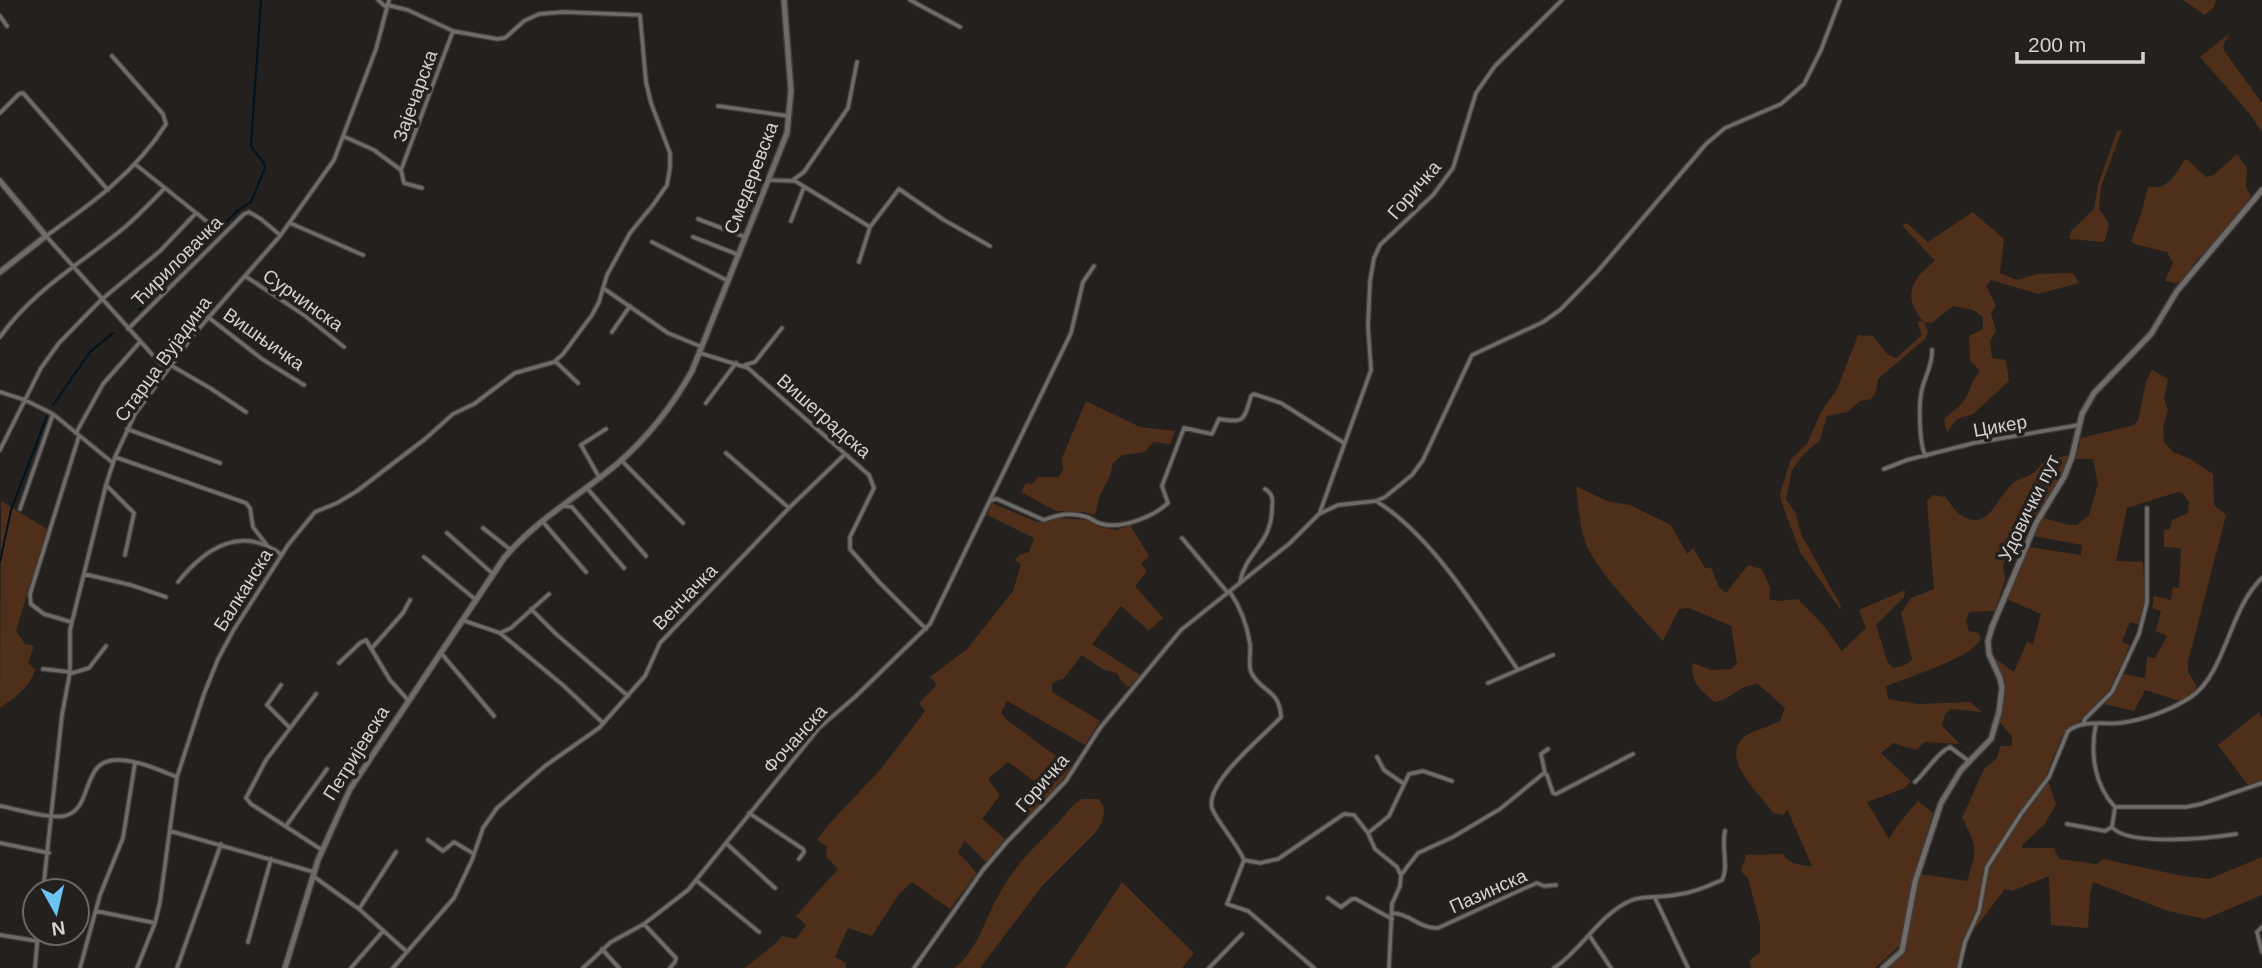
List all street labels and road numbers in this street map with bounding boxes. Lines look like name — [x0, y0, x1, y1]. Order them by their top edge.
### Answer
street label: Зајечарска — [389, 47, 441, 145]
street label: Смедеревска — [720, 119, 782, 237]
street label: Горичка — [1383, 156, 1445, 223]
street label: Ћириловачка — [127, 211, 227, 311]
street label: Сурчинска — [259, 265, 347, 336]
street label: Старца Вујадина — [111, 292, 216, 426]
street label: Вишњичка — [220, 304, 309, 375]
street label: Вишеградска — [773, 370, 875, 463]
street label: Цикер — [1971, 411, 2029, 441]
street label: Удовички пут — [1994, 451, 2064, 565]
street label: Балканска — [210, 545, 277, 635]
street label: Венчачка — [649, 560, 722, 634]
street label: Фочанска — [759, 700, 831, 777]
street label: Петријевска — [319, 702, 393, 804]
street label: Горичка — [1011, 749, 1073, 816]
street label: Пазинска — [1446, 864, 1530, 917]

